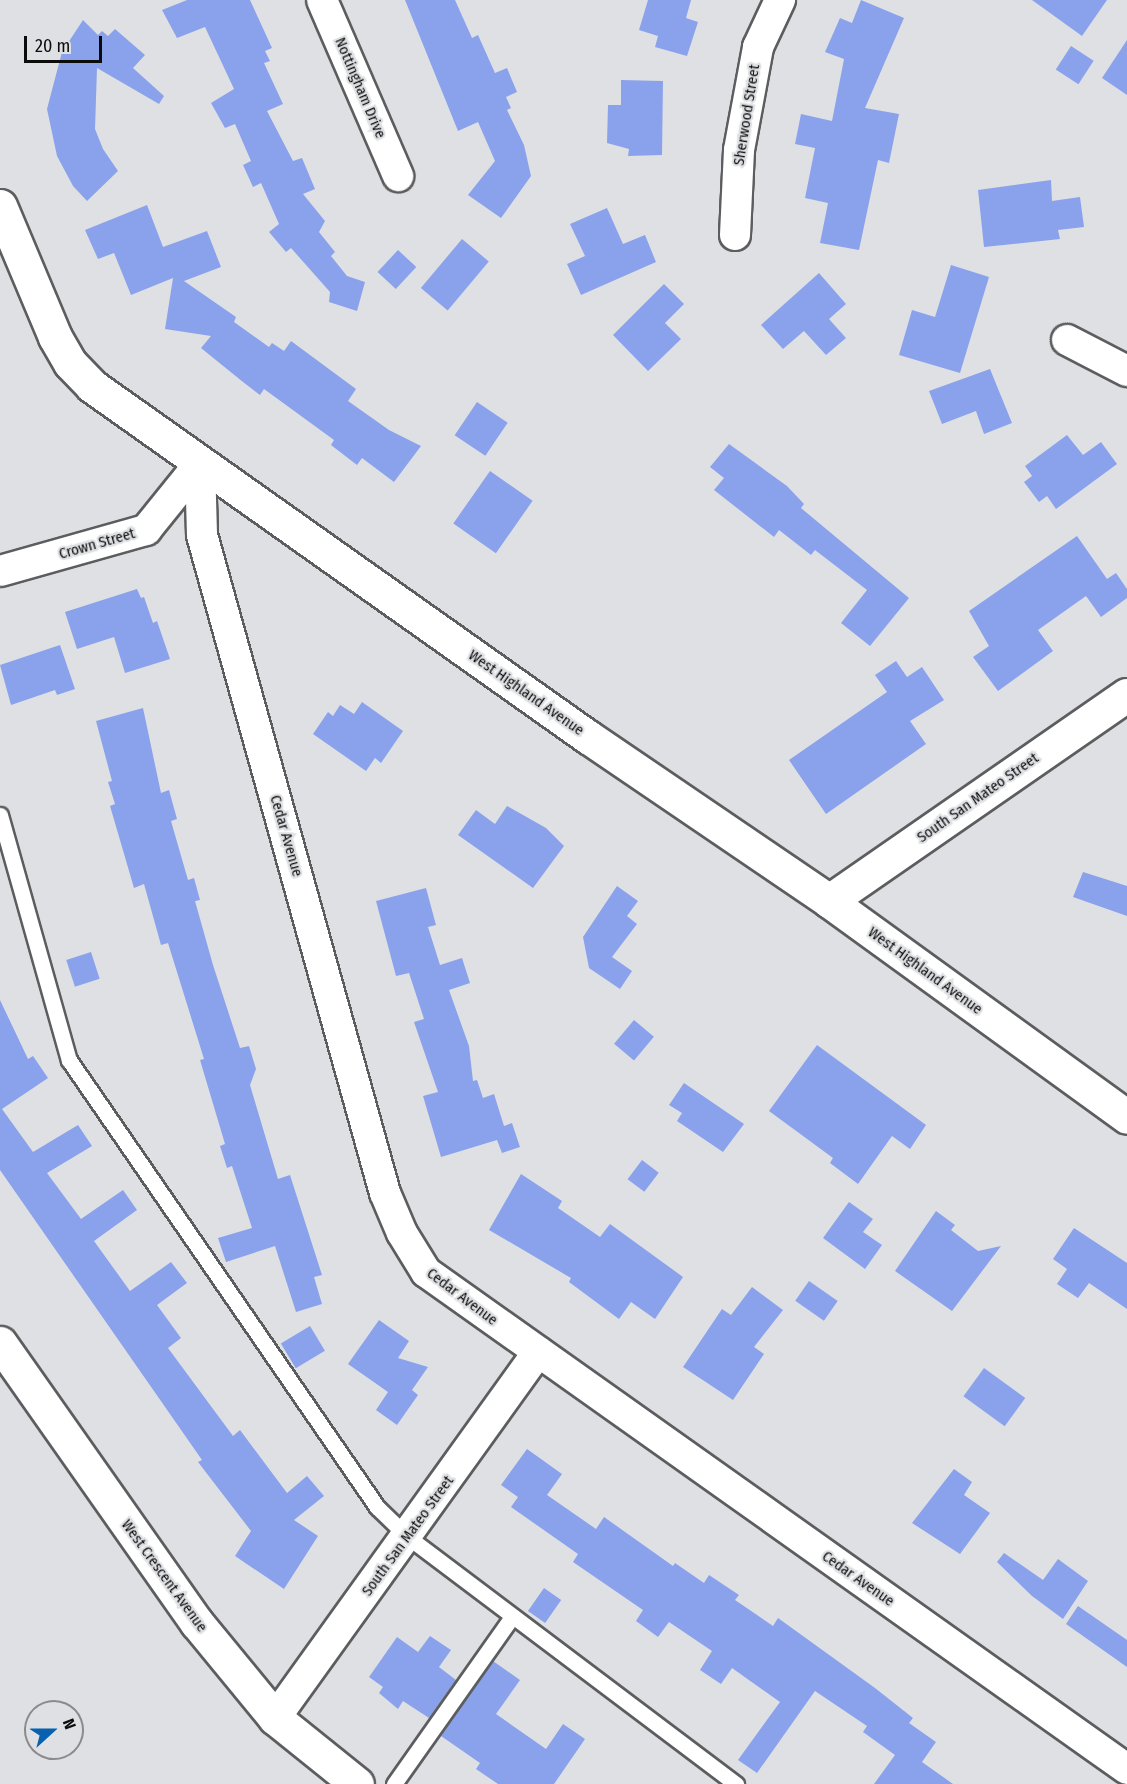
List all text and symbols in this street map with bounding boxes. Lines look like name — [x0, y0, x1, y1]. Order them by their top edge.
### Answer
scale bar — [27, 24, 105, 62]
text: 20 m — [35, 35, 70, 57]
street label: Nottingham Drive — [331, 35, 389, 141]
street label: Sherwood Street — [730, 63, 764, 167]
street label: Crown Street — [57, 525, 137, 563]
street label: West Highland Avenue — [465, 646, 587, 740]
street label: South San Mateo Street — [914, 749, 1042, 847]
street label: Cedar Avenue — [266, 793, 306, 879]
street label: West Highland Avenue — [864, 923, 986, 1019]
street label: Cedar Avenue — [423, 1265, 501, 1329]
street label: South San Mateo Street — [358, 1472, 458, 1600]
street label: West Crescent Avenue — [117, 1516, 211, 1636]
street label: Cedar Avenue — [818, 1548, 898, 1610]
north arrow — [24, 1700, 84, 1760]
text: N — [59, 1716, 80, 1732]

